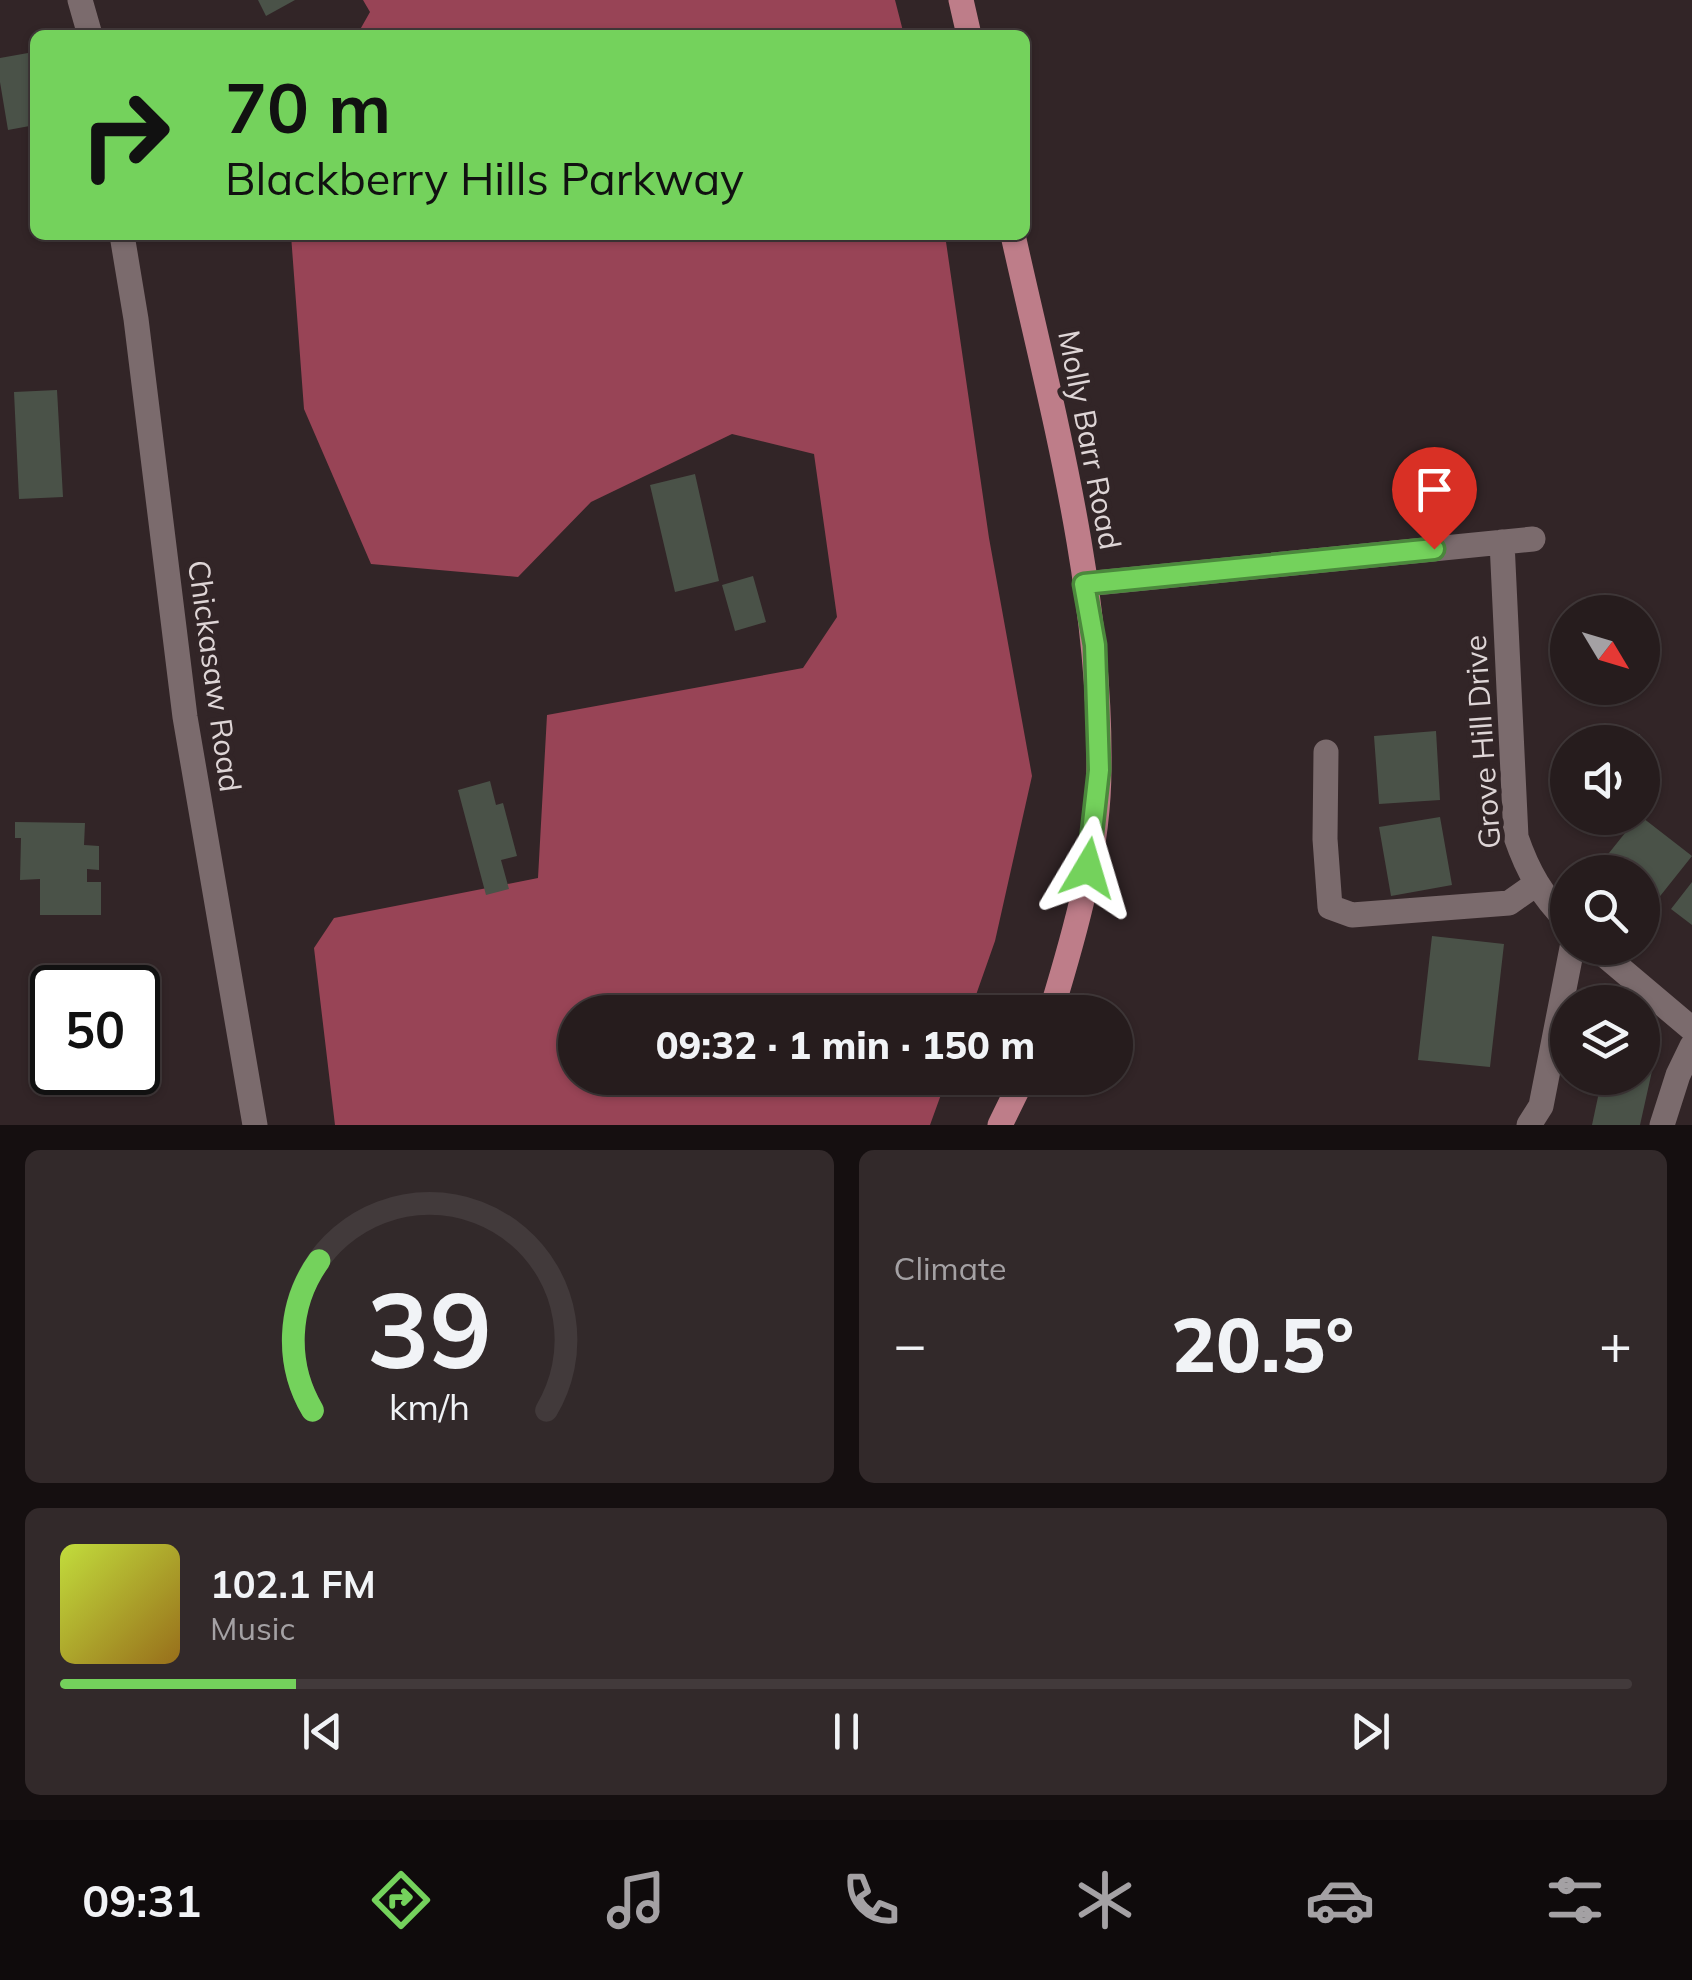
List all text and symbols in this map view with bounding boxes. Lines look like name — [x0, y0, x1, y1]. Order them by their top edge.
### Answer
text: 70 m — [225, 63, 391, 151]
icon: right — [60, 70, 190, 200]
text: Blackberry Hills Parkway — [225, 150, 744, 206]
street label: Molly Barr Road — [1050, 327, 1130, 553]
pin — [1392, 447, 1477, 550]
icon: arrive — [1407, 462, 1462, 517]
street label: Chickasaw Road — [180, 558, 250, 794]
north arrow — [1550, 595, 1660, 705]
map controls — [1550, 595, 1660, 1095]
street label: Grove Hill Drive — [1456, 634, 1508, 850]
button: sound — [1550, 725, 1660, 835]
position arrow — [1036, 816, 1140, 920]
button: search — [1550, 855, 1660, 965]
speed limit sign: 50 — [30, 965, 160, 1095]
button: layers — [1550, 985, 1660, 1095]
text: 09:32 · 1 min · 150 m — [656, 1021, 1035, 1069]
text: Climate — [894, 1248, 1006, 1288]
text: 39 — [367, 1263, 492, 1394]
text: 20.5° — [1171, 1297, 1354, 1391]
text: − — [894, 1309, 927, 1378]
text: + — [1599, 1309, 1632, 1378]
text: km/h — [389, 1384, 470, 1429]
text: 102.1 FM — [210, 1560, 376, 1608]
text: Music — [210, 1608, 295, 1648]
icon: previous — [295, 1704, 350, 1759]
icon: pause — [819, 1704, 874, 1759]
icon: next — [1343, 1704, 1398, 1759]
icon: directions — [366, 1865, 436, 1935]
icon: music — [601, 1865, 671, 1935]
icon: phone — [836, 1865, 906, 1935]
icon: climate — [1070, 1865, 1140, 1935]
icon: car — [1305, 1865, 1375, 1935]
icon: filters — [1540, 1865, 1610, 1935]
text: 09:31 — [82, 1872, 202, 1928]

